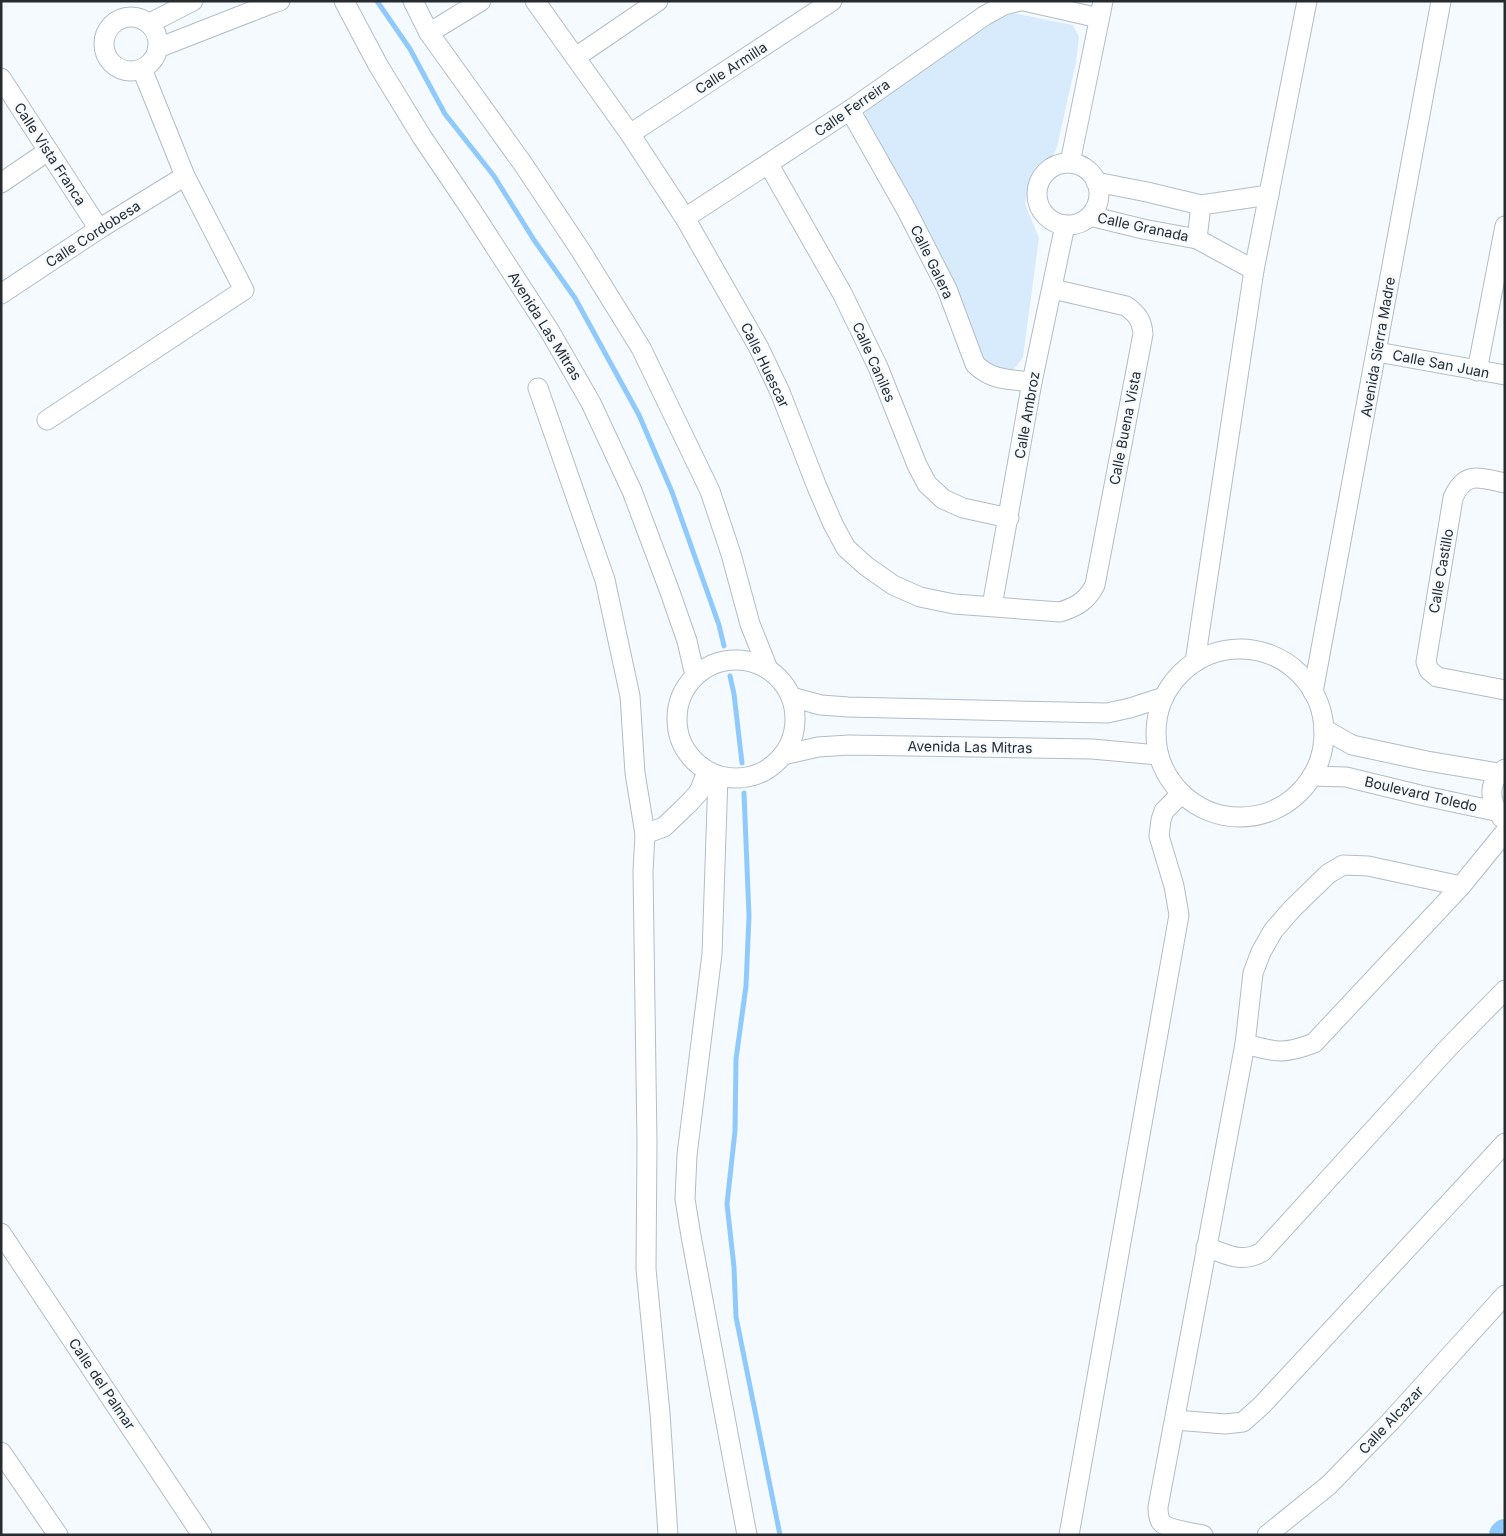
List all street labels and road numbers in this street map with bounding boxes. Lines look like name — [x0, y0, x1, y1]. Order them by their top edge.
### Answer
street label: Calle Armilla — [692, 38, 770, 97]
street label: Calle Ferreira — [811, 75, 893, 140]
street label: Calle Vista Franca — [11, 99, 90, 208]
street label: Calle Cordobesa — [42, 197, 143, 271]
street label: Calle Granada — [1096, 209, 1190, 245]
street label: Calle Galera — [907, 222, 958, 301]
street label: Avenida Las Mitras — [505, 268, 586, 383]
street label: Avenida Sierra Madre — [1357, 276, 1398, 418]
street label: Calle Huescar — [738, 319, 793, 410]
street label: Calle Caniles — [849, 319, 900, 404]
street label: Calle San Juan — [1391, 346, 1491, 381]
street label: Calle Ambroz — [1010, 370, 1043, 460]
street label: Calle Buena Vista — [1105, 370, 1144, 486]
street label: Calle Castillo — [1425, 527, 1456, 615]
street label: Avenida Las Mitras — [907, 737, 1033, 756]
street label: Boulevard Toledo — [1363, 772, 1479, 815]
street label: Calle del Palmar — [66, 1335, 139, 1433]
street label: Calle Alcazar — [1355, 1382, 1426, 1457]

